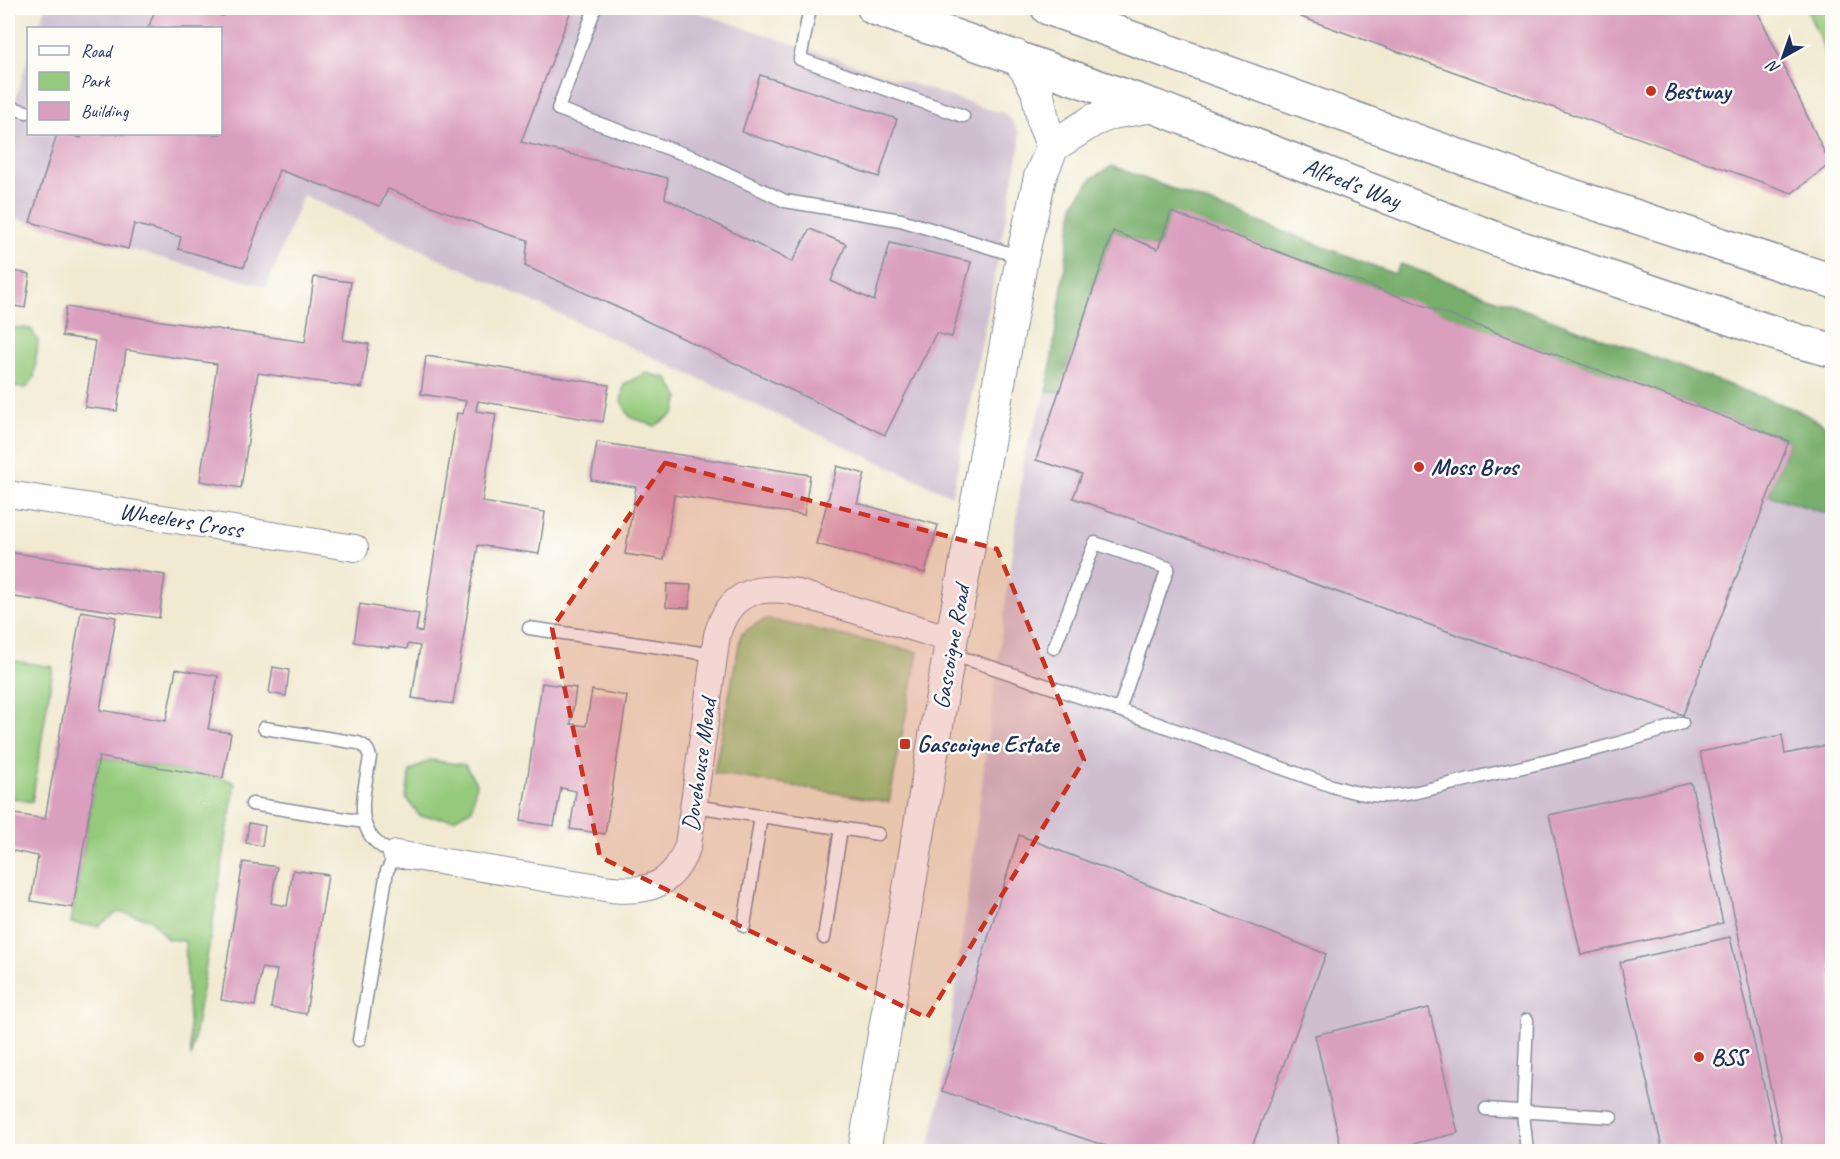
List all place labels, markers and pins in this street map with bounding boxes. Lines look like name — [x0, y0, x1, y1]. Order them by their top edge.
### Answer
place label: Bestway — [1663, 76, 1733, 106]
marker: Bestway — [1644, 84, 1658, 98]
place label: Moss Bros — [1431, 452, 1521, 482]
marker: Moss Bros — [1412, 460, 1426, 474]
place label: Gascoigne Estate — [917, 729, 1061, 759]
marker: Gascoigne Estate — [898, 737, 912, 751]
place label: BSS — [1711, 1042, 1750, 1072]
marker: BSS — [1692, 1050, 1706, 1064]

